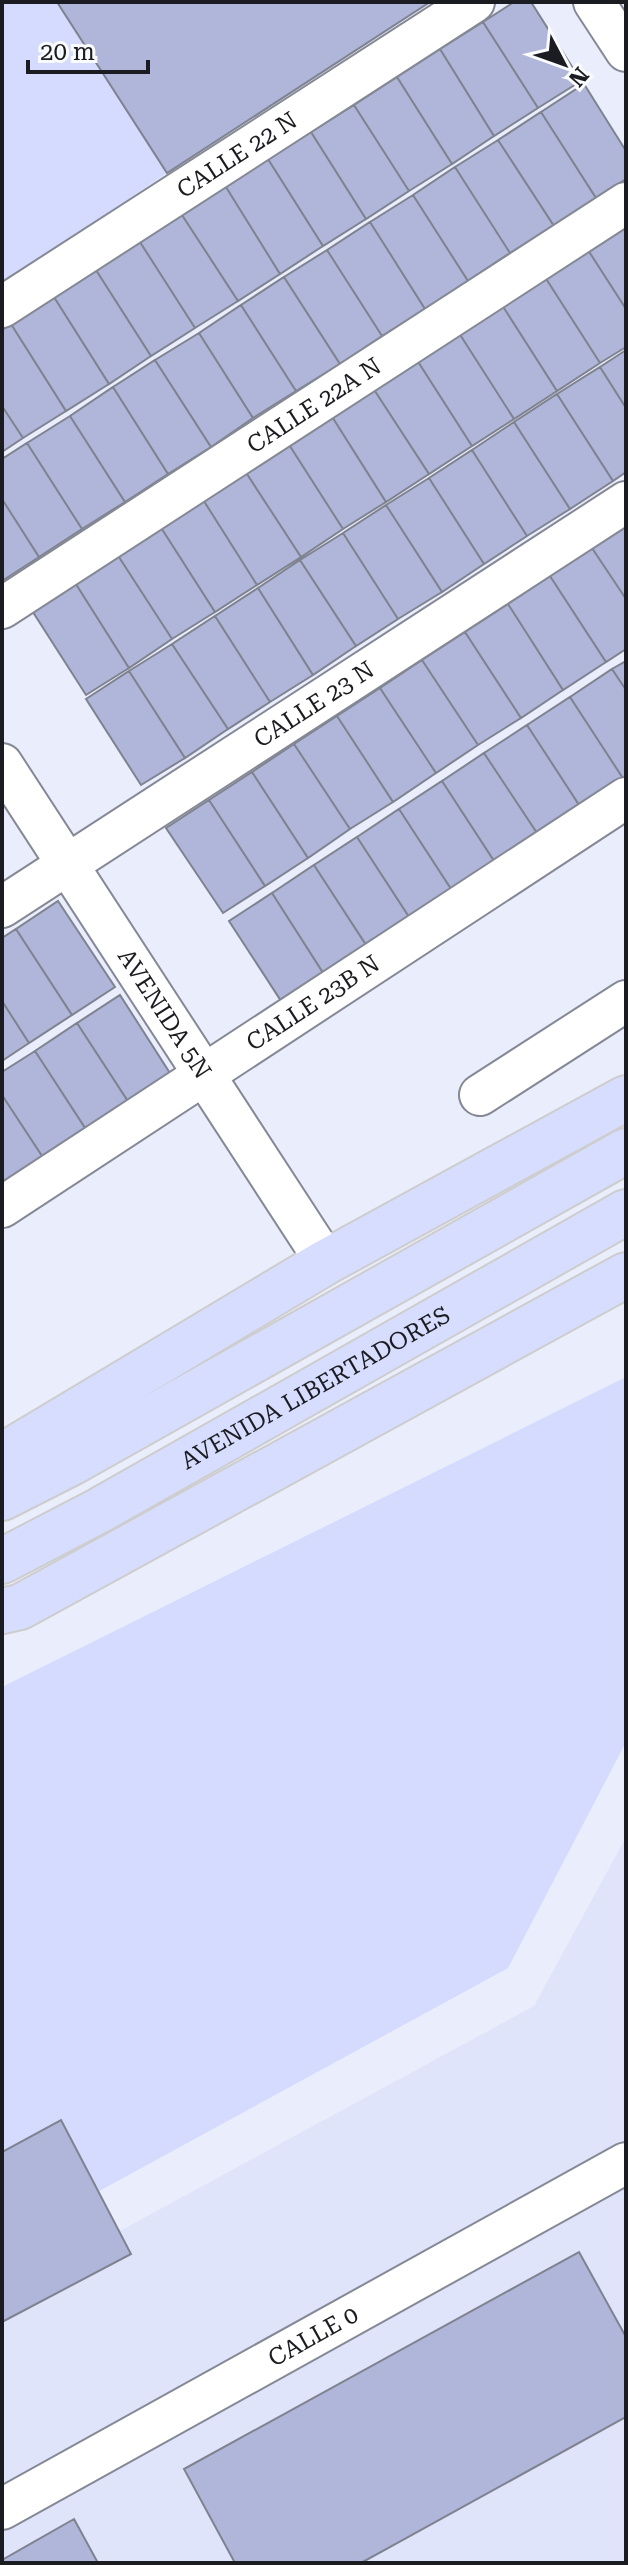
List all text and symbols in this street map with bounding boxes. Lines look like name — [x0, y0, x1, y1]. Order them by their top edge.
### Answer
scale bar — [28, 24, 148, 74]
north arrow — [524, 24, 604, 104]
text: 20 m — [40, 38, 95, 66]
text: N — [564, 62, 594, 91]
street label: CALLE 22 N — [172, 106, 302, 204]
street label: CALLE 22A N — [242, 352, 386, 459]
street label: CALLE 23 N — [249, 655, 379, 754]
street label: AVENIDA 5N — [112, 944, 217, 1084]
street label: CALLE 23B N — [241, 949, 385, 1057]
street label: AVENIDA LIBERTADORES — [176, 1301, 455, 1475]
street label: CALLE 0 — [263, 2300, 363, 2373]

